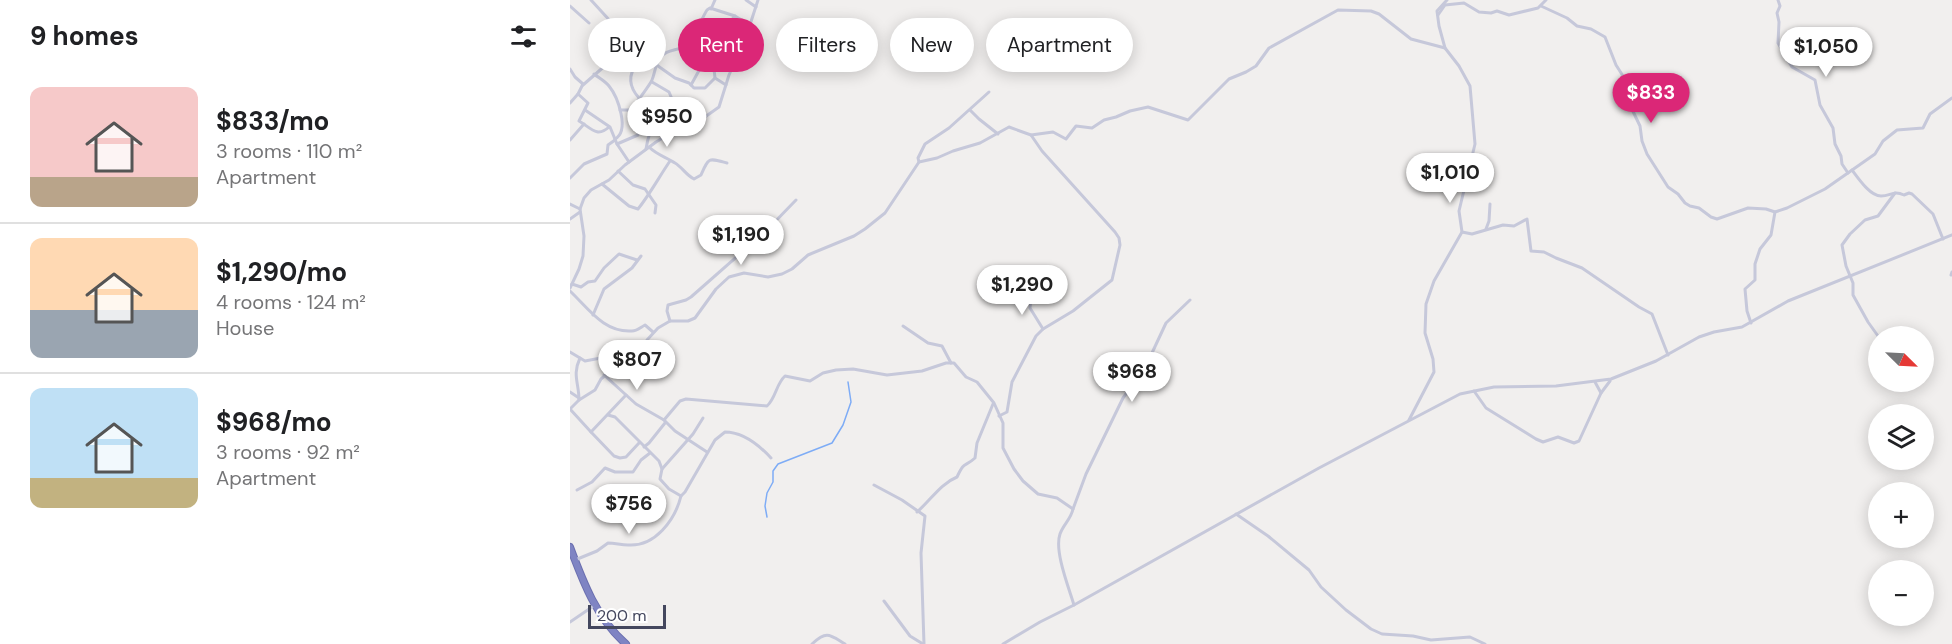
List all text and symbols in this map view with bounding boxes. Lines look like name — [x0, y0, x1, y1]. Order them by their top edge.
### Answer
chip: Buy — [588, 18, 666, 72]
chip: Rent — [678, 18, 764, 72]
chip: Filters — [776, 18, 878, 72]
chip: New — [890, 18, 974, 72]
chip: Apartment — [986, 18, 1133, 72]
text: 9 homes — [30, 19, 139, 53]
icon: filters — [507, 20, 540, 53]
pin: $1,050 — [1777, 27, 1875, 78]
text: $1,050 — [1794, 33, 1858, 59]
pin: $833 — [1615, 73, 1687, 124]
text: $833 — [1627, 79, 1675, 105]
pin: $950 — [631, 97, 703, 148]
text: $950 — [641, 103, 693, 129]
text: $833/mo — [216, 104, 330, 138]
icon: home — [78, 111, 150, 183]
text: 3 rooms · 110 m² — [216, 138, 362, 164]
pin: $1,010 — [1401, 153, 1499, 204]
text: $1,010 — [1420, 159, 1480, 185]
text: Apartment — [216, 164, 316, 190]
pin: $1,190 — [692, 215, 790, 266]
text: $1,190 — [712, 221, 770, 247]
text: $1,290/mo — [216, 255, 347, 289]
icon: home — [78, 262, 150, 334]
pin: $1,290 — [973, 265, 1071, 316]
text: $1,290 — [991, 271, 1053, 297]
text: 4 rooms · 124 m² — [216, 289, 366, 315]
text: House — [216, 315, 274, 341]
north arrow — [1868, 326, 1934, 392]
map controls — [1868, 326, 1934, 626]
pin: $807 — [601, 340, 673, 391]
text: $807 — [612, 346, 662, 372]
pin: $968 — [1096, 352, 1168, 403]
text: $968 — [1107, 358, 1157, 384]
button: layers — [1868, 404, 1934, 470]
text: $968/mo — [216, 405, 332, 439]
icon: home — [78, 412, 150, 484]
text: 3 rooms · 92 m² — [216, 439, 360, 465]
text: Apartment — [216, 465, 316, 491]
button: + — [1868, 482, 1934, 548]
pin: $756 — [593, 484, 665, 535]
text: $756 — [605, 490, 653, 516]
button: − — [1868, 560, 1934, 626]
scale bar — [588, 602, 666, 630]
text: 200 m — [597, 605, 646, 626]

